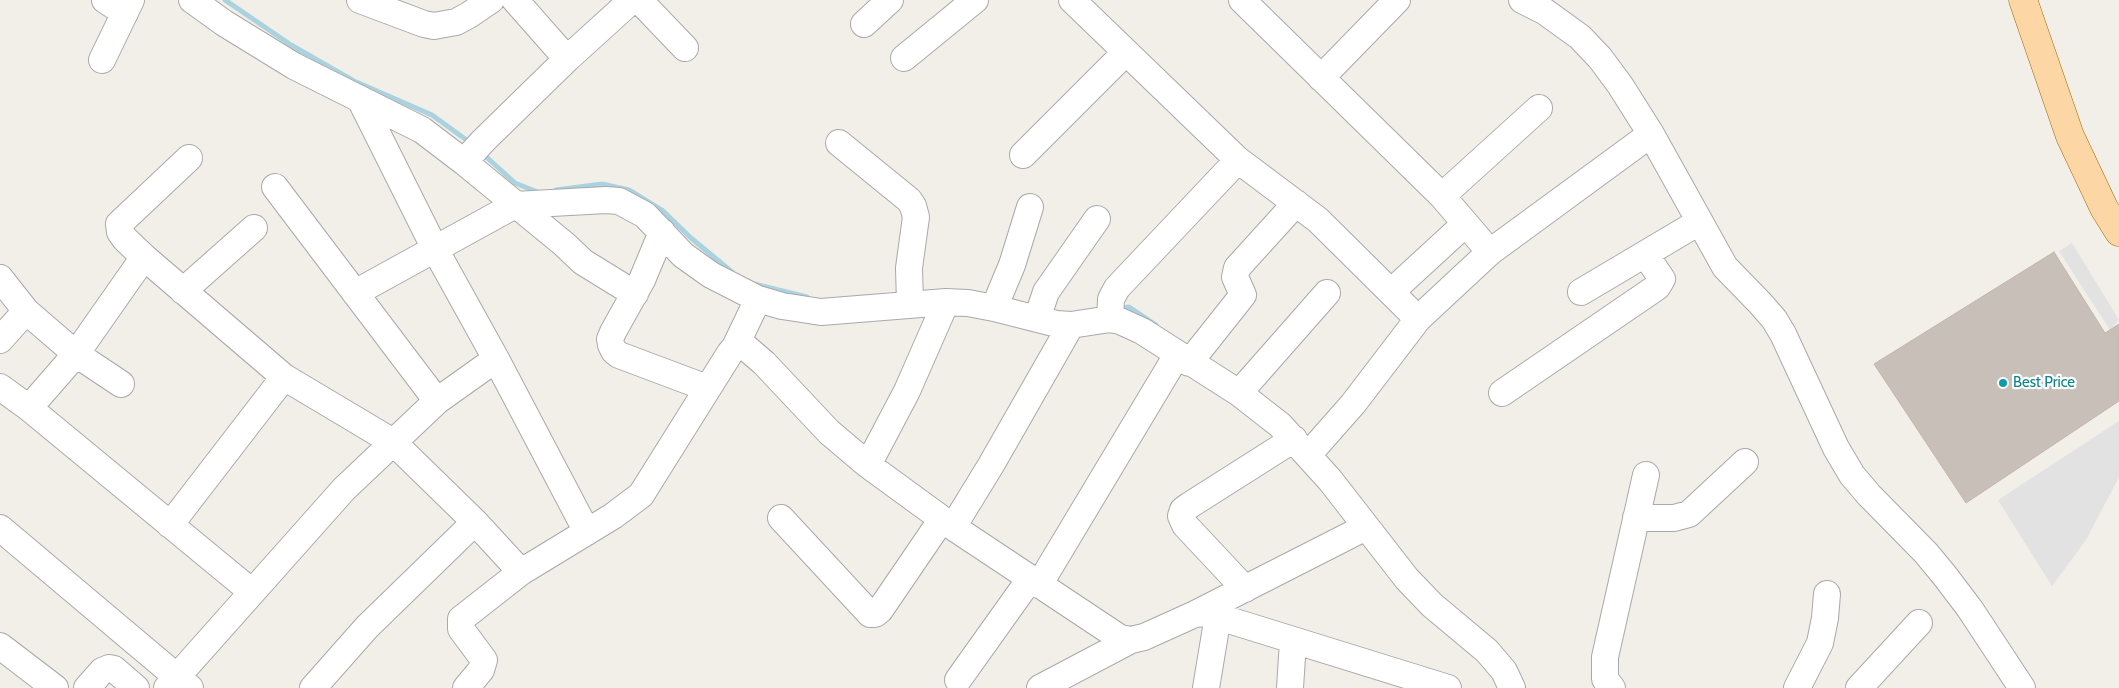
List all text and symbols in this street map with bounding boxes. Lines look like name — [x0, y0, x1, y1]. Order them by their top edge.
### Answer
place label: Best Price — [2013, 374, 2075, 392]
marker: Best Price — [1997, 377, 2009, 389]

